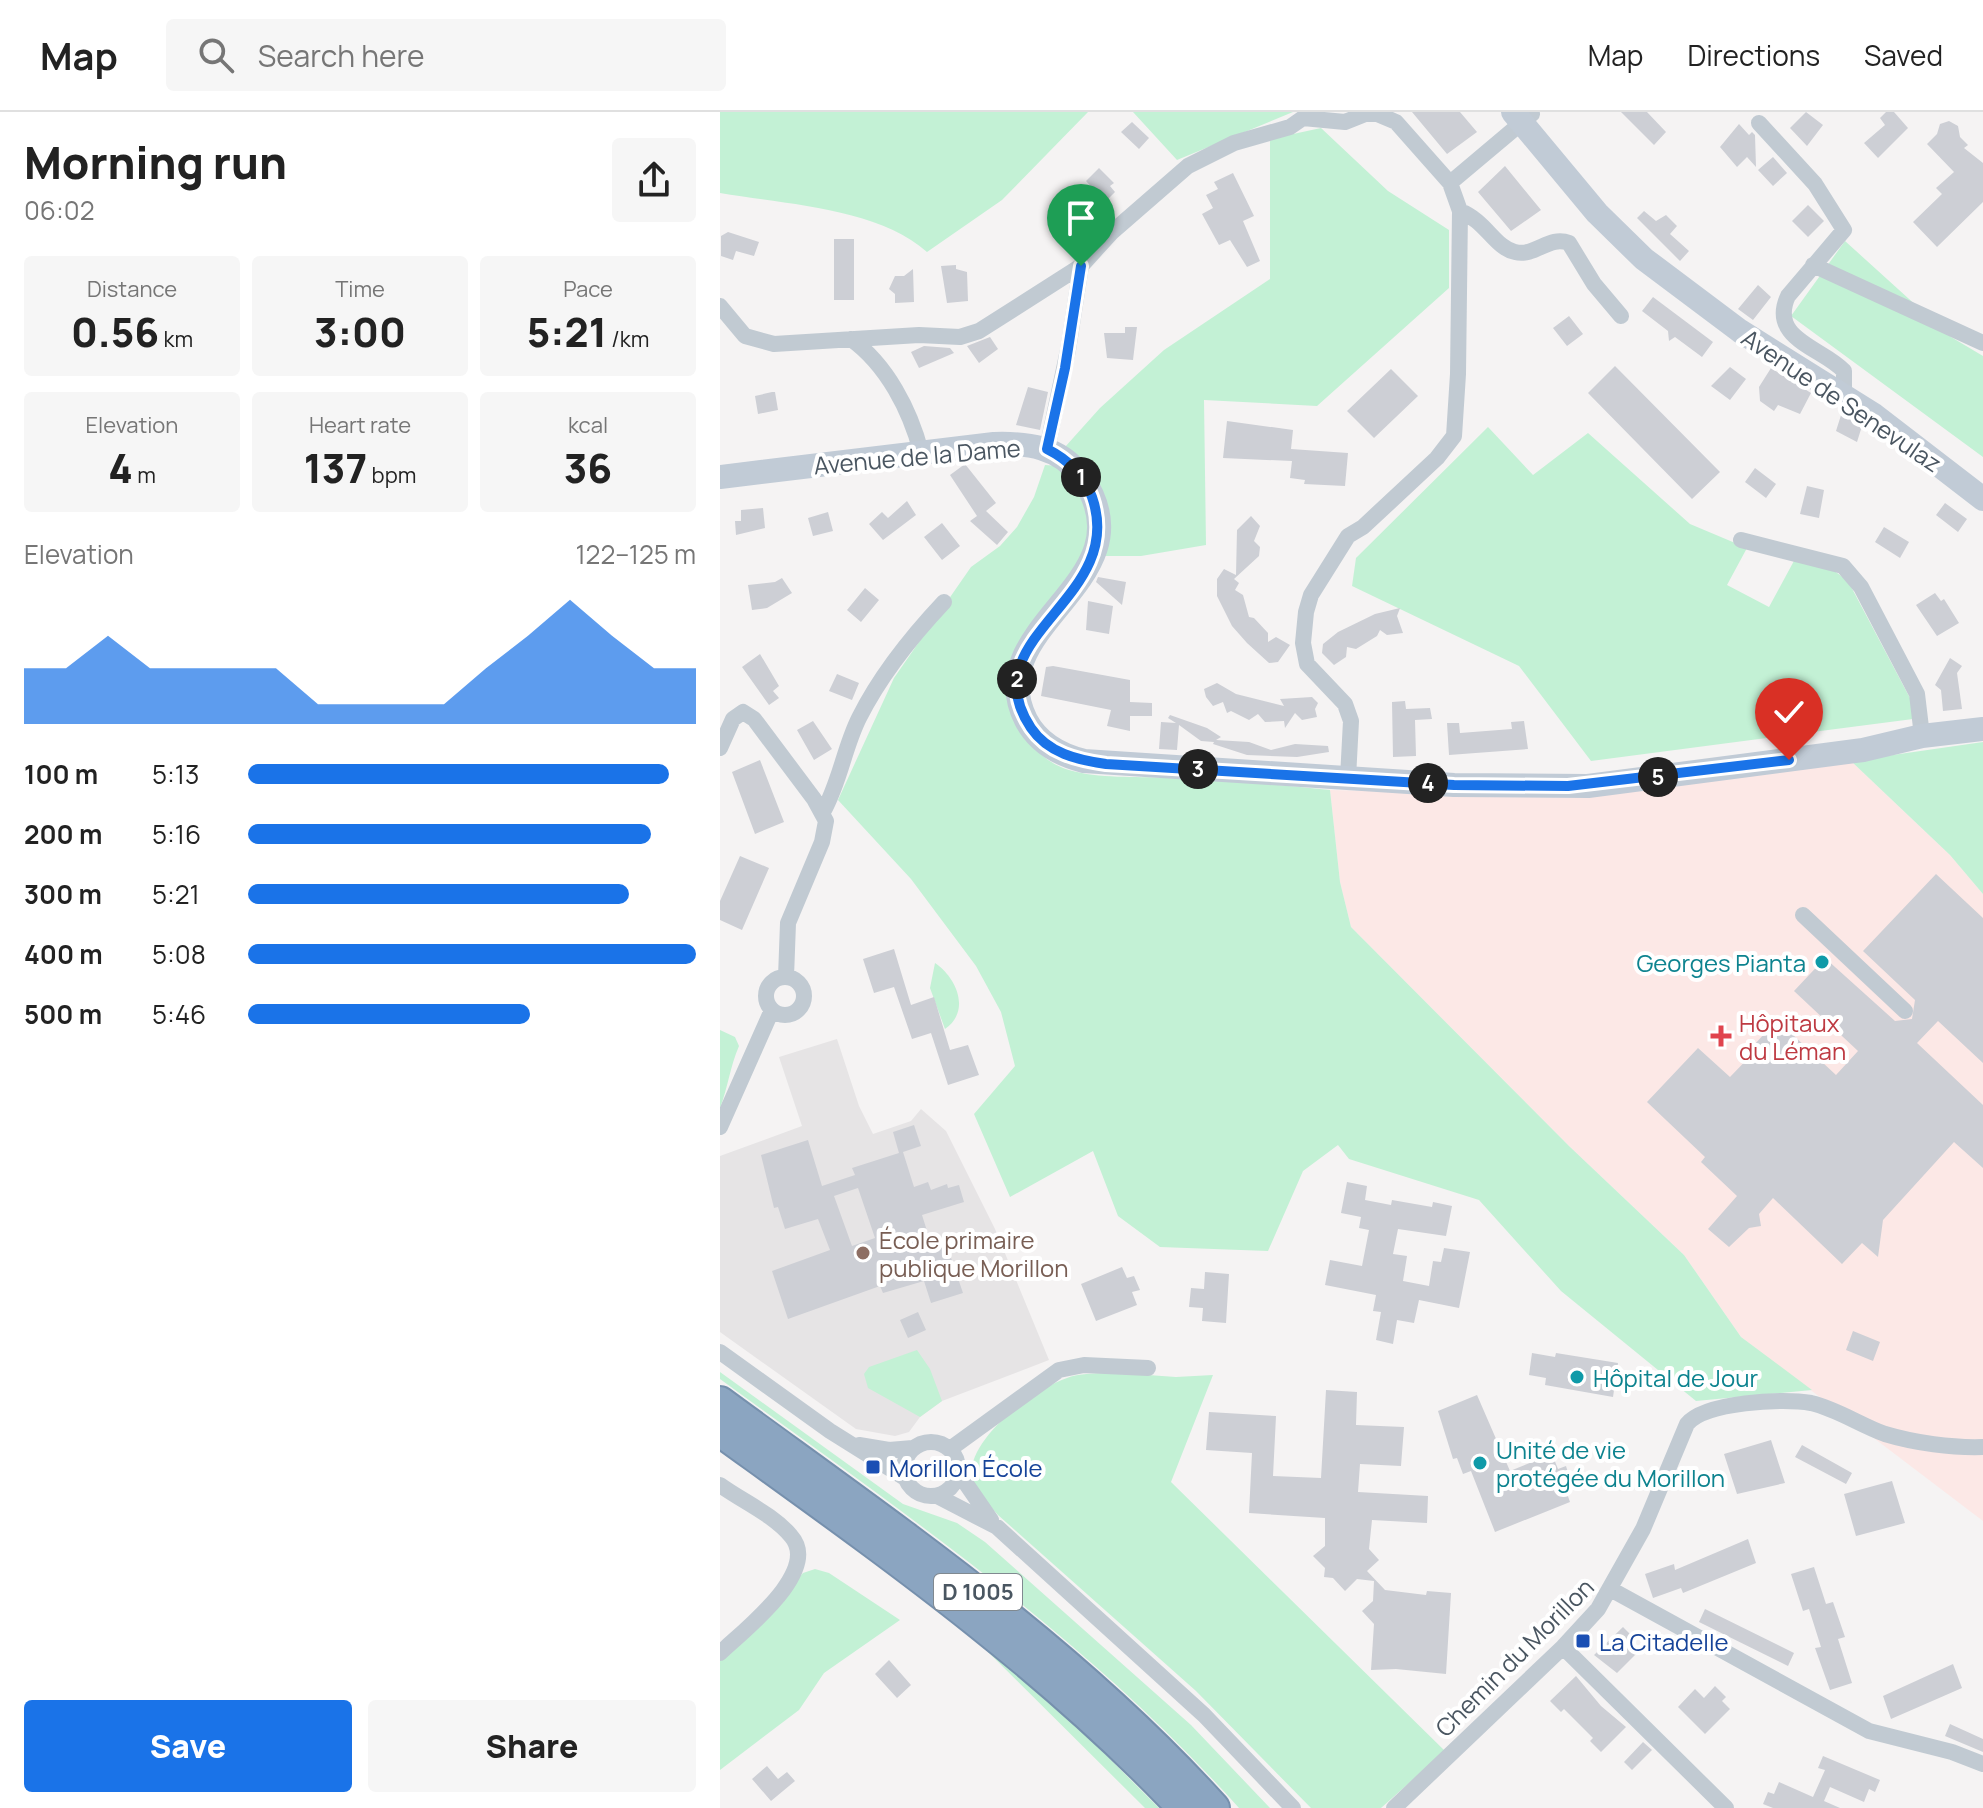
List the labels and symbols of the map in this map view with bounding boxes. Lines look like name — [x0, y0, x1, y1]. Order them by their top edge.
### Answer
pin — [1047, 184, 1115, 266]
street label: Avenue de Senevulaz — [1736, 321, 1948, 479]
street label: Avenue de la Dame — [812, 431, 1022, 481]
pin: 1 — [1061, 457, 1101, 497]
pin: 2 — [997, 659, 1037, 699]
pin — [1755, 678, 1823, 760]
pin: 3 — [1178, 749, 1218, 789]
pin: 5 — [1638, 757, 1678, 797]
pin: 4 — [1408, 763, 1448, 803]
place label: Georges Pianta — [1636, 946, 1806, 979]
marker: Georges Pianta — [1813, 953, 1831, 971]
place label: Hôpitaux du Léman — [1739, 1006, 1846, 1067]
marker: Hôpitaux du Léman — [1710, 1025, 1732, 1047]
place label: École primaire publique Morillon — [879, 1223, 1068, 1284]
marker: École primaire publique Morillon — [854, 1244, 872, 1262]
place label: Hôpital de Jour — [1593, 1361, 1758, 1394]
marker: Hôpital de Jour — [1568, 1368, 1586, 1386]
place label: Unité de vie protégée du Morillon — [1496, 1433, 1725, 1494]
place label: Morillon École — [889, 1451, 1043, 1484]
marker: Unité de vie protégée du Morillon — [1471, 1454, 1489, 1472]
marker: Morillon École — [864, 1458, 882, 1476]
street label: Chemin du Morillon — [1427, 1570, 1601, 1744]
road number: D 1005 — [934, 1574, 1022, 1610]
place label: La Citadelle — [1599, 1625, 1729, 1658]
marker: La Citadelle — [1574, 1632, 1592, 1650]

